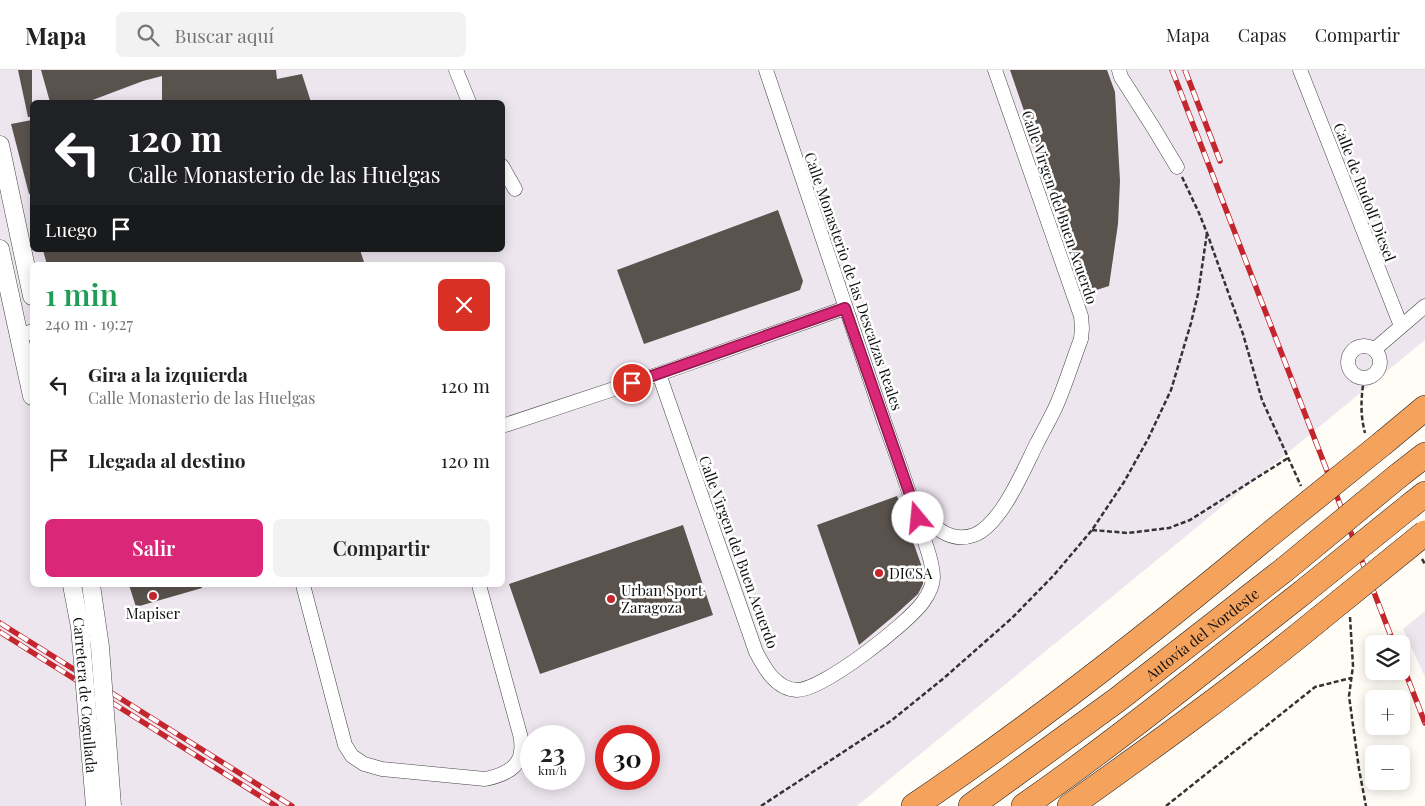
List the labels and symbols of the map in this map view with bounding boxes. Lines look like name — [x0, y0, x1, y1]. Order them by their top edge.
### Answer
street label: Calle Virgen del Buen Acuerdo — [1017, 107, 1103, 307]
street label: Calle de Rudolf Diesel — [1329, 120, 1401, 264]
street label: Calle Monasterio de las Descalzas Reales — [800, 149, 908, 413]
pin — [611, 362, 653, 404]
street label: Calle Virgen del Buen Acuerdo — [695, 453, 783, 651]
position arrow — [891, 491, 943, 543]
place label: DICSA — [889, 563, 933, 583]
marker: DICSA — [873, 567, 885, 579]
place label: Urban Sport Zaragoza — [621, 580, 704, 617]
street label: Autovía del Nordeste — [1140, 583, 1263, 685]
marker: Mapiser — [147, 590, 159, 602]
marker: Urban Sport Zaragoza — [605, 593, 617, 605]
place label: Mapiser — [126, 603, 181, 623]
street label: Carretera de Cogullada — [68, 615, 102, 774]
speed limit sign: 30 — [595, 725, 660, 790]

